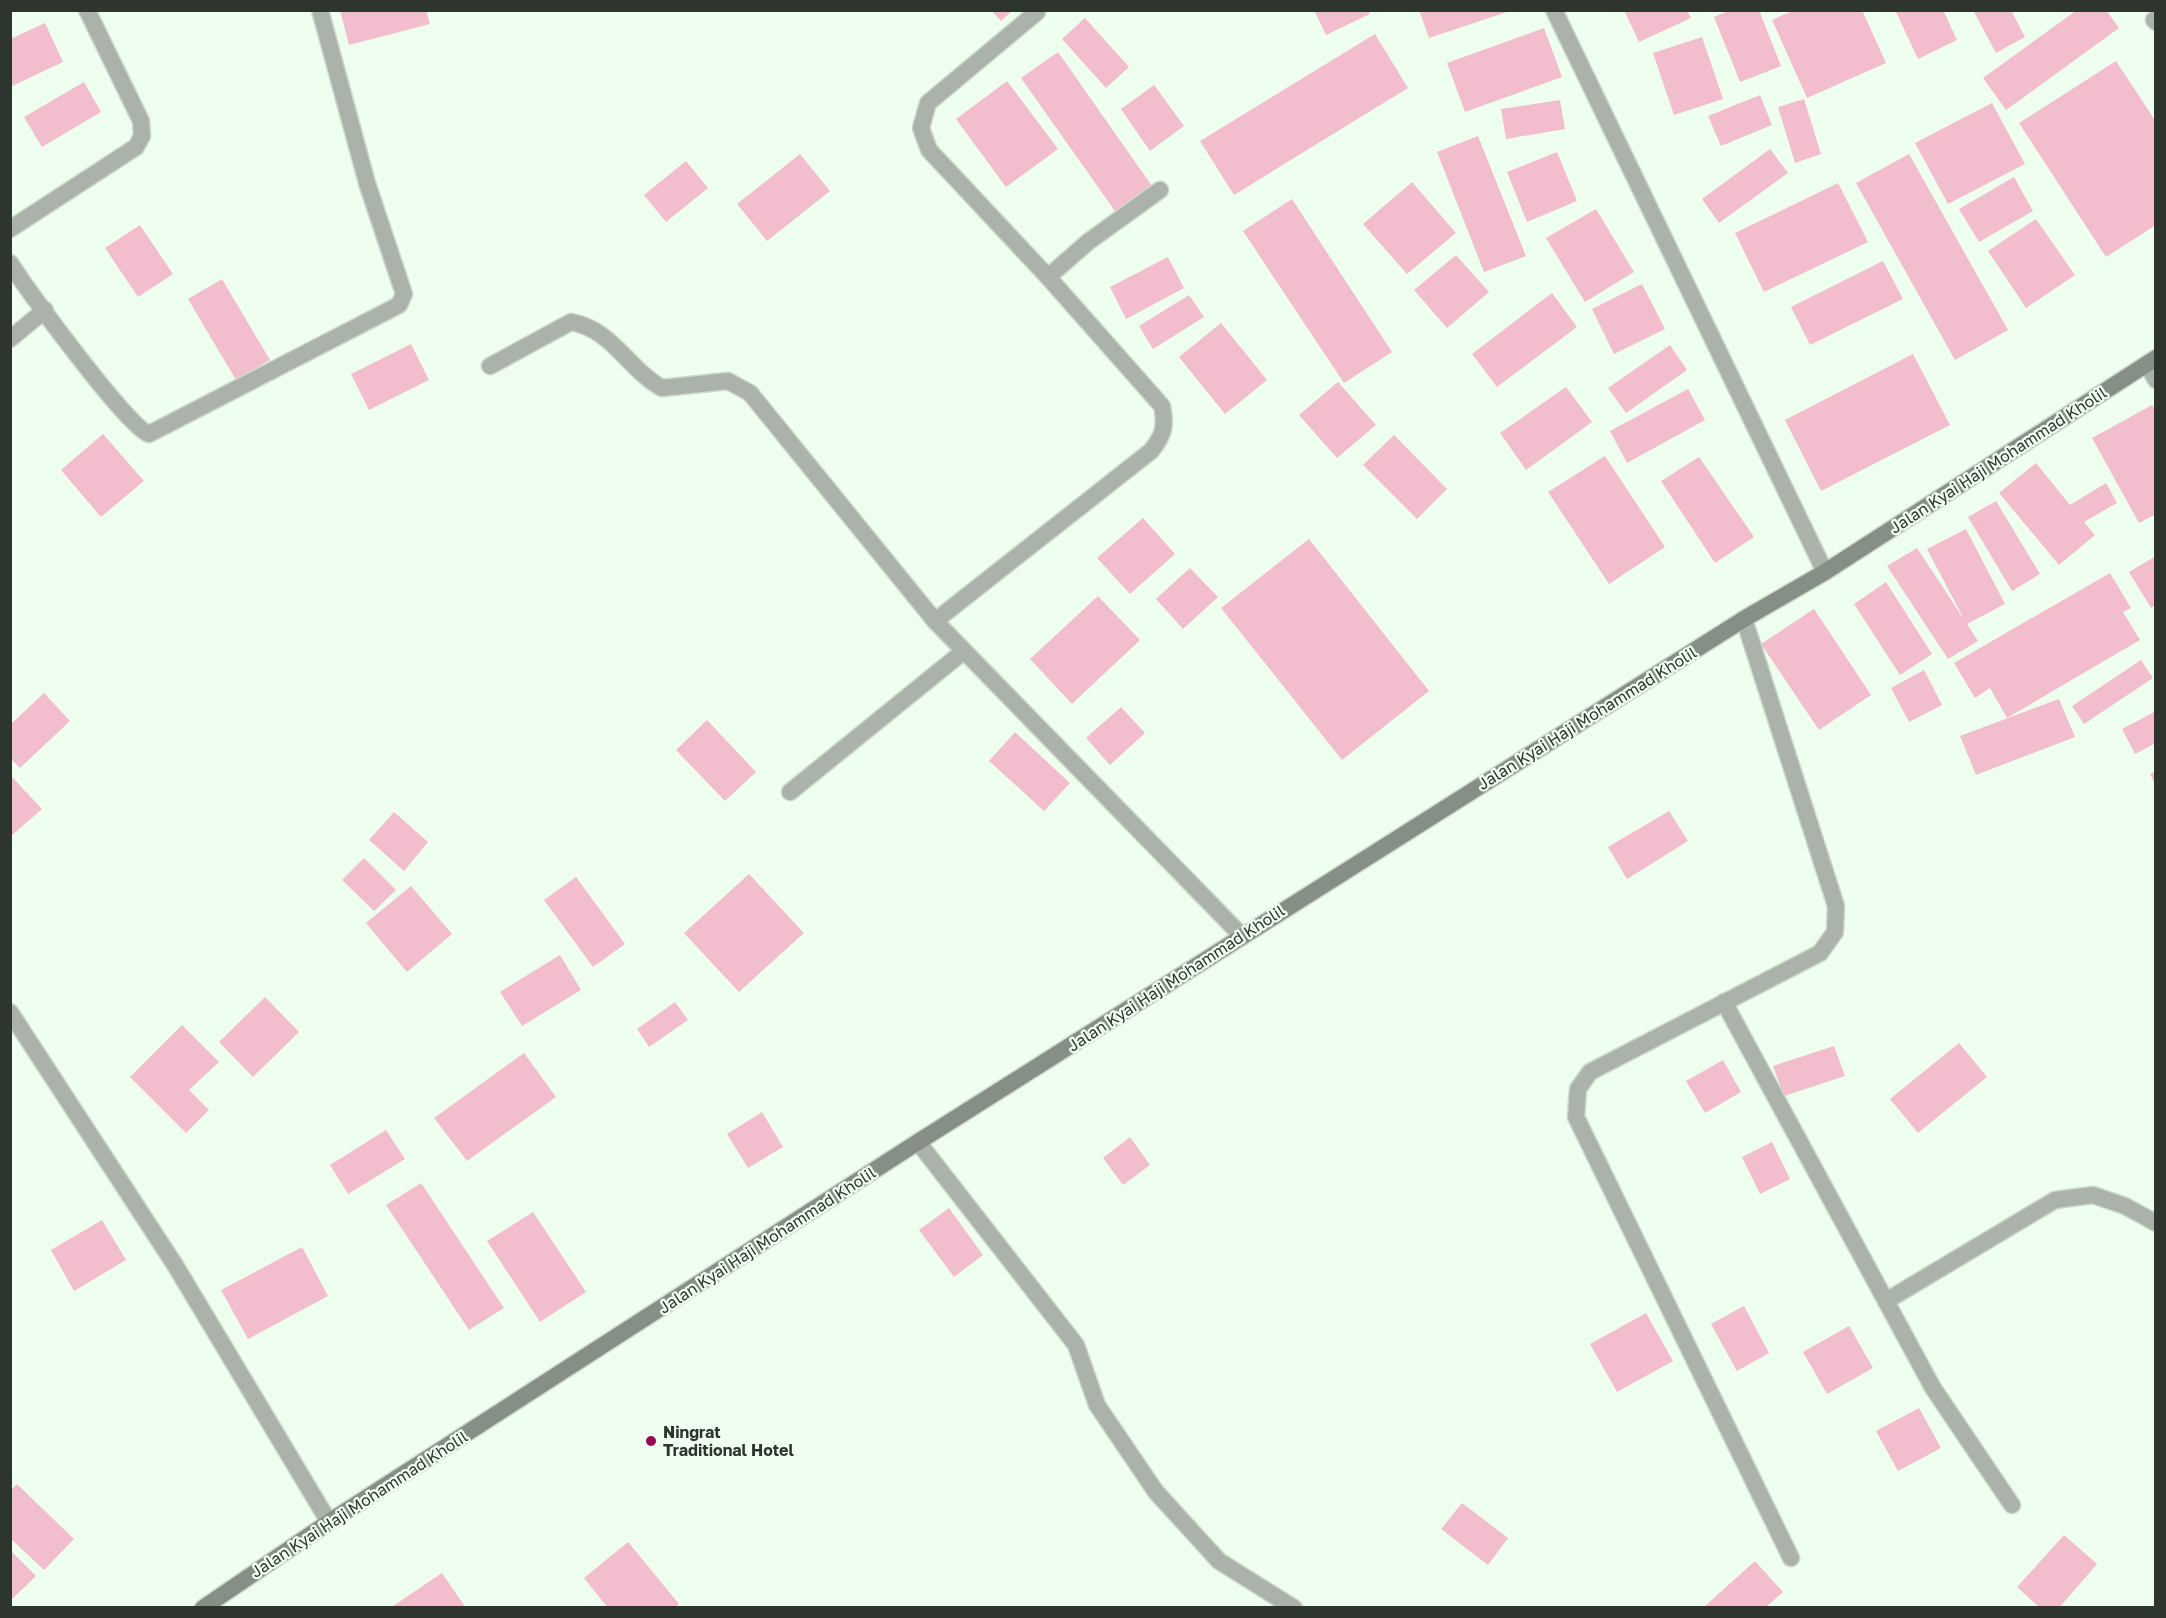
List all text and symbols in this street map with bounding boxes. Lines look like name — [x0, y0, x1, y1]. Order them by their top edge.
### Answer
street label: Jalan Kyai Haji Mohammad Kholil — [1886, 382, 2110, 538]
street label: Jalan Kyai Haji Mohammad Kholil — [1474, 642, 1700, 794]
street label: Jalan Kyai Haji Mohammad Kholil — [1064, 900, 1288, 1056]
street label: Jalan Kyai Haji Mohammad Kholil — [655, 1162, 879, 1318]
place label: Ningrat Traditional Hotel — [663, 1422, 794, 1460]
street label: Jalan Kyai Haji Mohammad Kholil — [247, 1426, 471, 1582]
marker: Ningrat Traditional Hotel — [644, 1434, 658, 1448]

